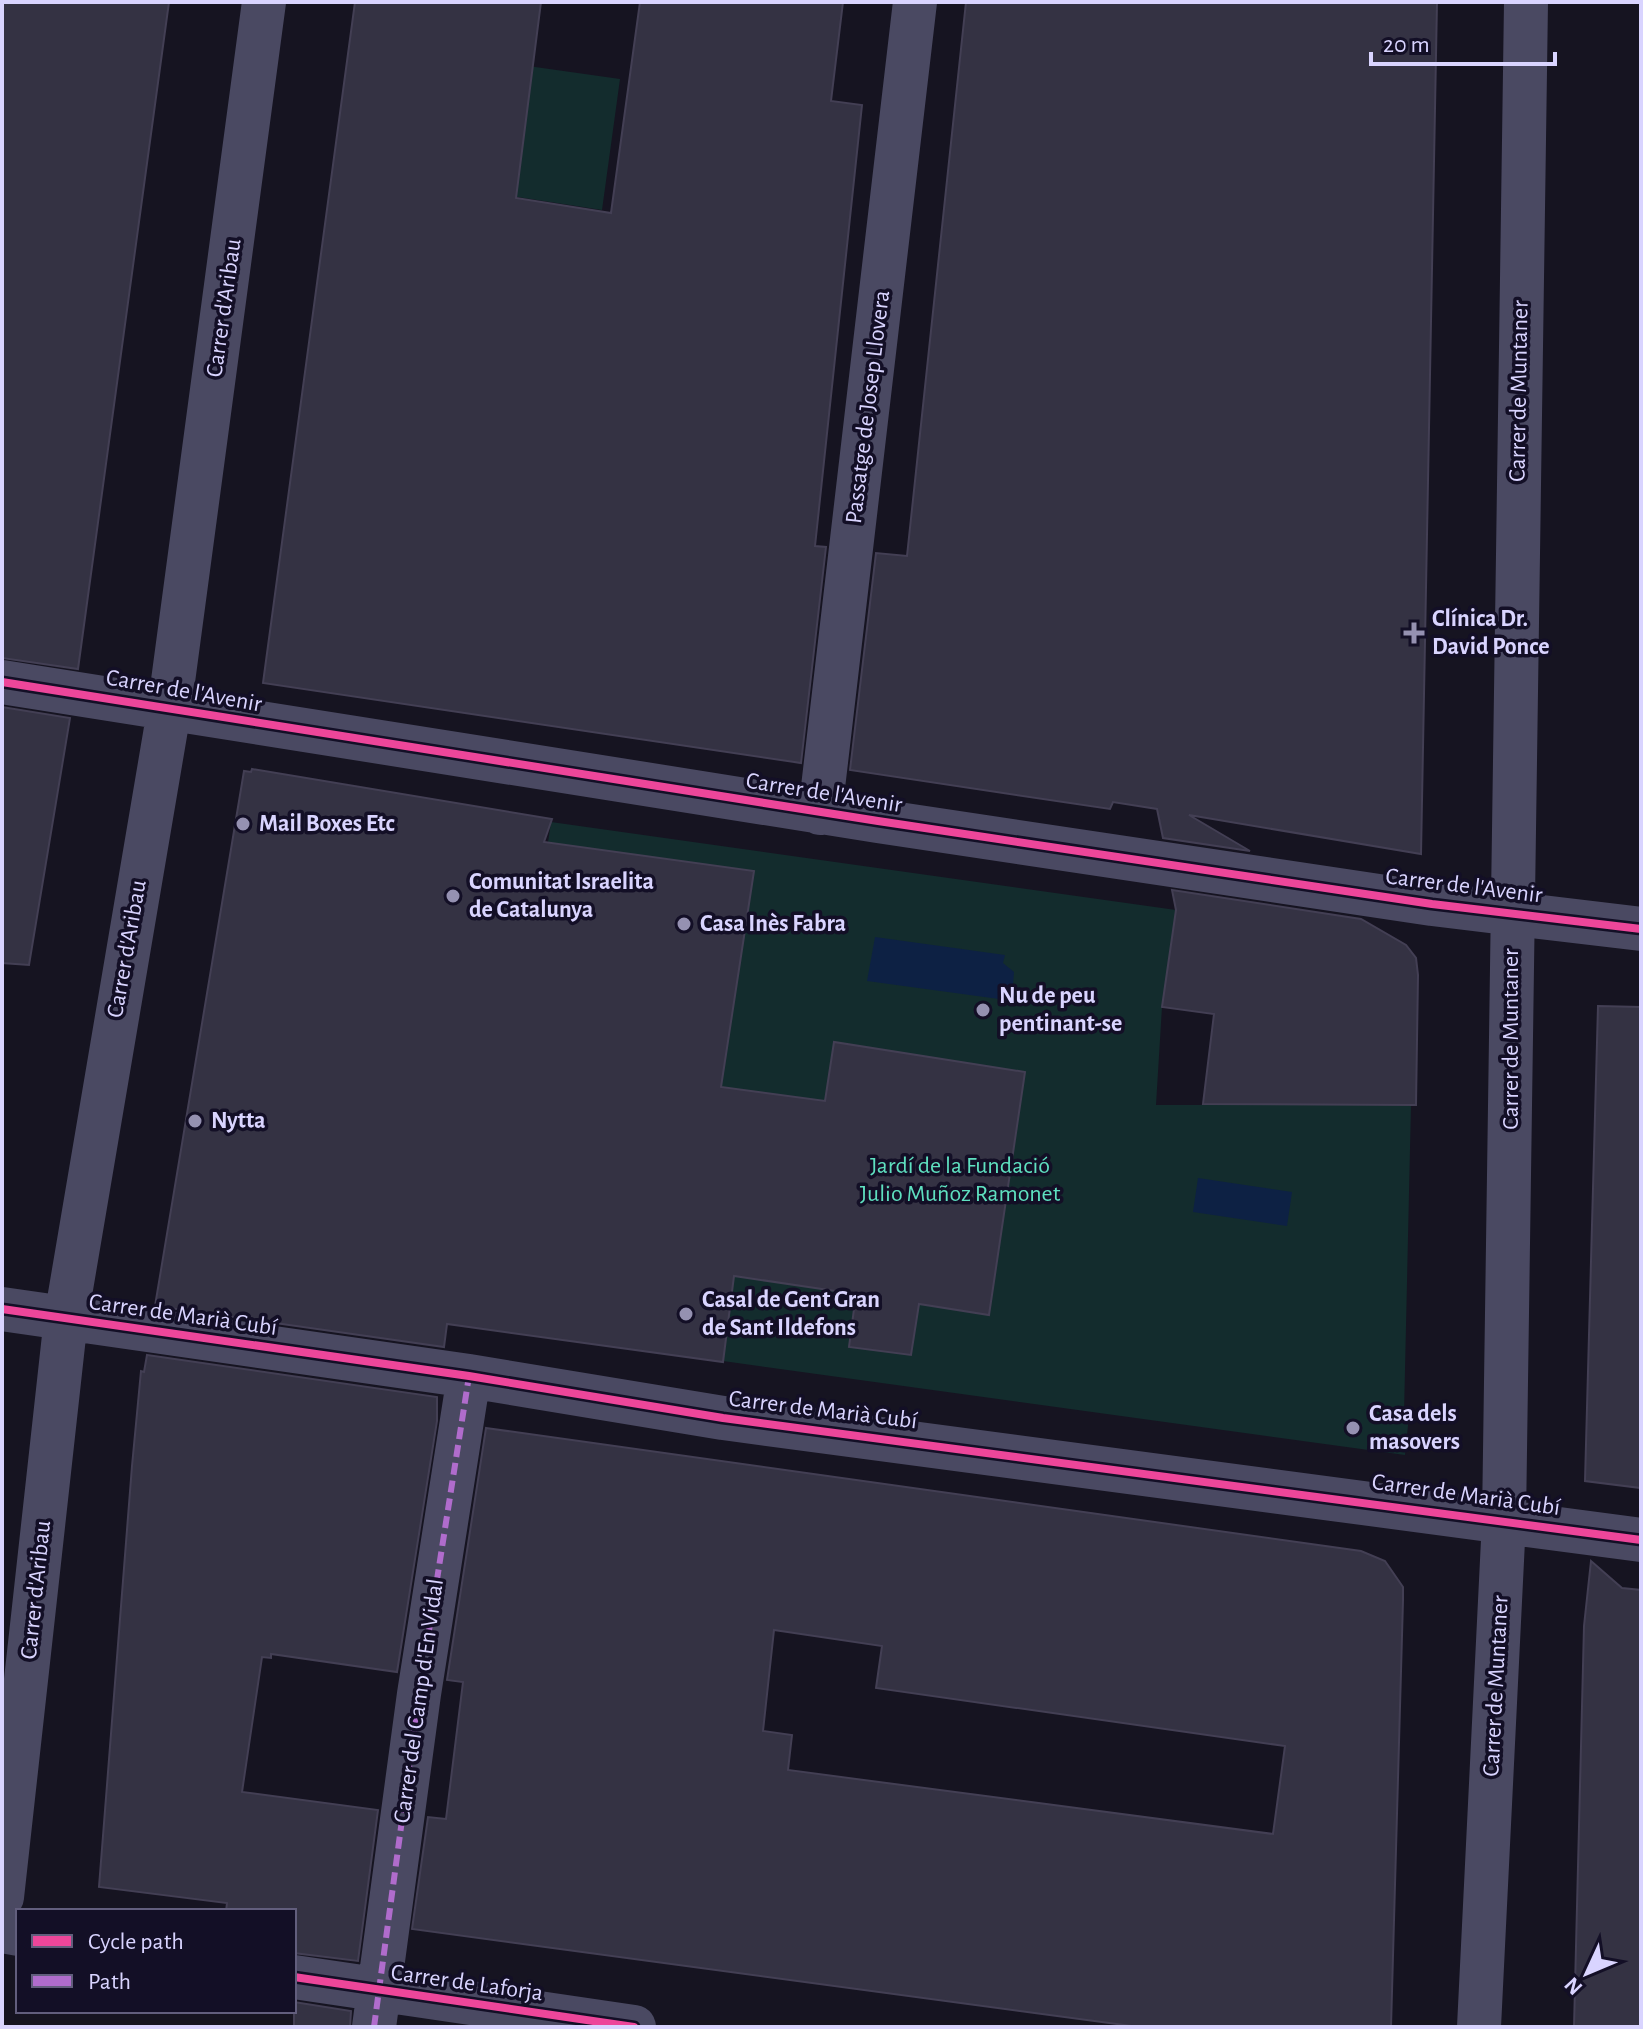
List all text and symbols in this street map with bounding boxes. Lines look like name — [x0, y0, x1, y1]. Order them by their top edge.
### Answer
scale bar — [1371, 16, 1555, 66]
text: 20 m — [1383, 33, 1430, 57]
street label: Carrer d'Aribau — [202, 237, 246, 379]
street label: Passatge de Josep Llovera — [842, 289, 894, 525]
street label: Carrer de Muntaner — [1505, 300, 1533, 482]
place label: Clínica Dr. David Ponce — [1432, 607, 1550, 659]
marker: Clínica Dr. David Ponce — [1403, 622, 1425, 644]
street label: Carrer de l'Avenir — [104, 665, 264, 717]
street label: Carrer de l'Avenir — [744, 769, 904, 817]
place label: Mail Boxes Etc — [259, 812, 395, 836]
marker: Mail Boxes Etc — [234, 815, 252, 833]
street label: Carrer de l'Avenir — [1384, 864, 1544, 908]
place label: Comunitat Israelita de Catalunya — [469, 870, 654, 922]
street label: Carrer d'Aribau — [103, 878, 151, 1020]
marker: Comunitat Israelita de Catalunya — [444, 887, 462, 905]
place label: Casa Inès Fabra — [700, 912, 846, 936]
marker: Casa Inès Fabra — [675, 915, 693, 933]
street label: Carrer de Muntaner — [1499, 948, 1523, 1130]
place label: Nu de peu pentinant-se — [999, 984, 1122, 1036]
marker: Nu de peu pentinant-se — [974, 1001, 992, 1019]
place label: Nytta — [211, 1109, 266, 1133]
marker: Nytta — [186, 1112, 204, 1130]
park label: Jardí de la Fundació Julio Muñoz Ramonet — [860, 1154, 1061, 1206]
place label: Casal de Gent Gran de Sant Ildefons — [702, 1288, 880, 1340]
street label: Carrer de Marià Cubí — [87, 1290, 279, 1340]
marker: Casal de Gent Gran de Sant Ildefons — [677, 1305, 695, 1323]
street label: Carrer de Marià Cubí — [727, 1387, 919, 1433]
place label: Casa dels masovers — [1369, 1402, 1460, 1454]
marker: Casa dels masovers — [1344, 1419, 1362, 1437]
street label: Carrer de Marià Cubí — [1370, 1470, 1562, 1520]
street label: Carrer d'Aribau — [17, 1519, 55, 1661]
street label: Carrer del Camp d'En Vidal — [390, 1577, 448, 1825]
street label: Carrer de Muntaner — [1479, 1594, 1513, 1777]
legend — [16, 1909, 296, 2013]
text: Cycle path — [88, 1930, 184, 1954]
north arrow — [1547, 1933, 1627, 2013]
street label: Carrer de Laforja — [389, 1960, 545, 2006]
text: Path — [88, 1970, 131, 1994]
text: N — [1560, 1973, 1587, 1999]

